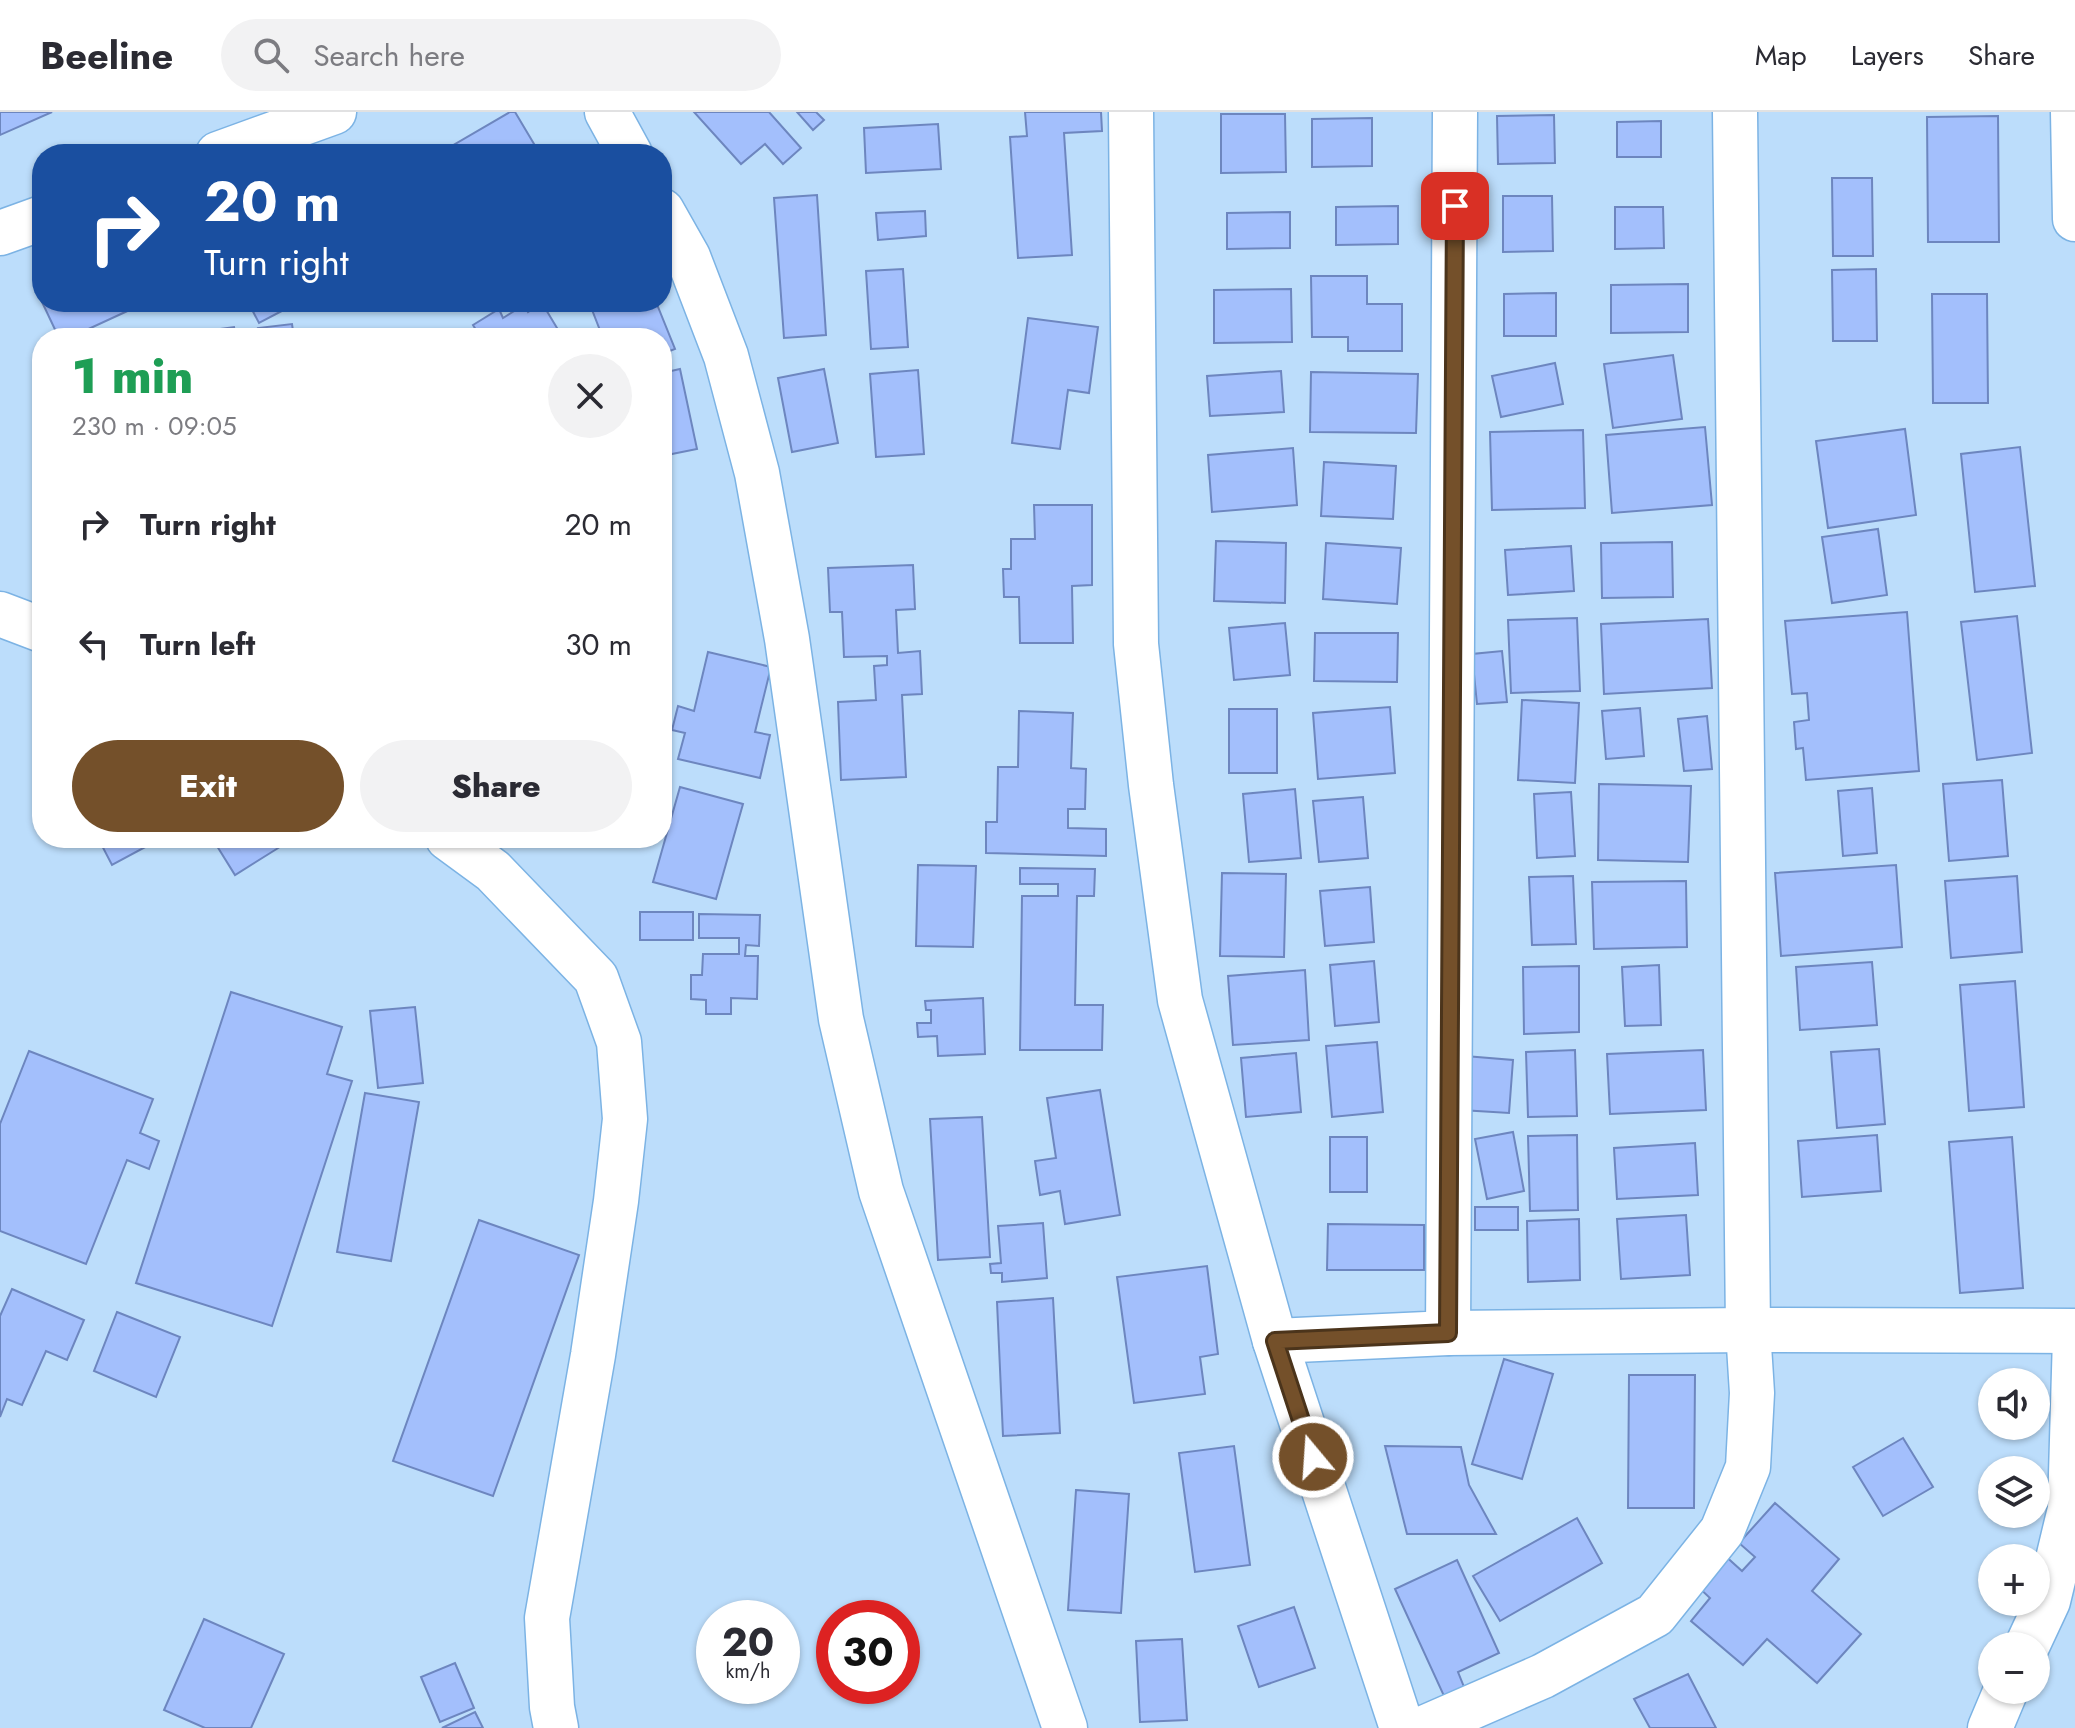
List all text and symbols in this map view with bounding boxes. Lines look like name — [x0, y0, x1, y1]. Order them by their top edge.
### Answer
search box — [221, 19, 781, 91]
text: Beeline — [40, 28, 173, 83]
icon: search — [249, 33, 293, 77]
text: Search here — [313, 34, 465, 77]
text: Map — [1755, 35, 1807, 76]
text: Layers — [1851, 35, 1924, 76]
text: Share — [1968, 35, 2035, 76]
text: 20 m — [204, 161, 341, 242]
pin — [1421, 172, 1489, 240]
icon: right — [72, 176, 176, 280]
icon: arrive — [1433, 184, 1477, 228]
text: Turn right — [204, 236, 349, 288]
text: 1 min — [72, 342, 193, 411]
button: close — [548, 354, 632, 438]
text: 230 m · 09:05 — [72, 407, 237, 445]
icon: right — [72, 502, 116, 546]
text: Turn right — [140, 503, 276, 546]
text: 20 m — [565, 503, 632, 546]
icon: left — [72, 622, 116, 666]
text: Turn left — [140, 623, 255, 666]
text: 30 m — [565, 623, 632, 666]
button: Exit — [72, 740, 344, 832]
button: Share — [360, 740, 632, 832]
map controls — [1978, 1368, 2050, 1704]
button: sound — [1978, 1368, 2050, 1440]
position arrow — [1271, 1415, 1355, 1499]
button: layers — [1978, 1456, 2050, 1528]
button: + — [1978, 1544, 2050, 1616]
speed limit sign: 30 — [816, 1600, 920, 1704]
text: 20 — [722, 1613, 774, 1671]
button: − — [1978, 1632, 2050, 1704]
text: km/h — [725, 1657, 771, 1686]

